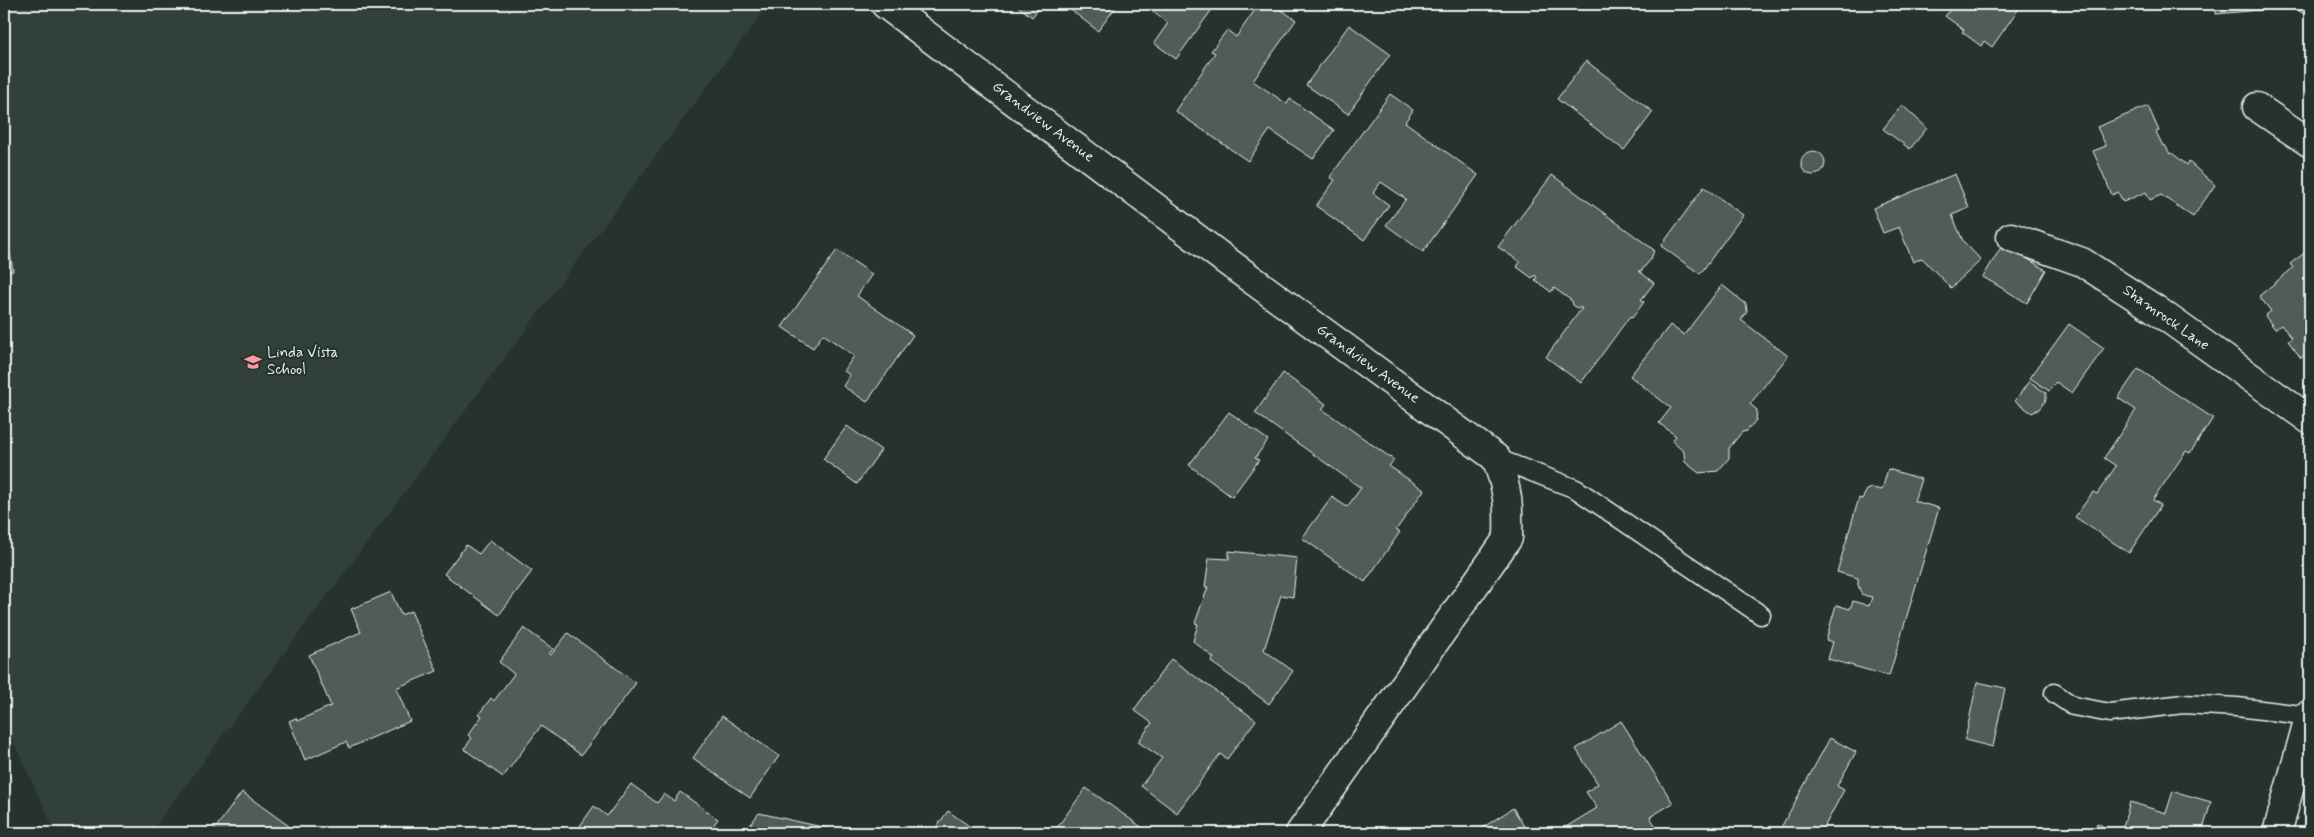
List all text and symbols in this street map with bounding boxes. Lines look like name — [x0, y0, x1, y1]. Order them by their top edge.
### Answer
street label: Grandview Avenue — [988, 77, 1098, 167]
street label: Shamrock Lane — [2119, 281, 2214, 355]
street label: Grandview Avenue — [1312, 320, 1424, 408]
place label: Linda Vista School — [267, 343, 339, 380]
school or university icon: Linda Vista School — [243, 352, 263, 372]

